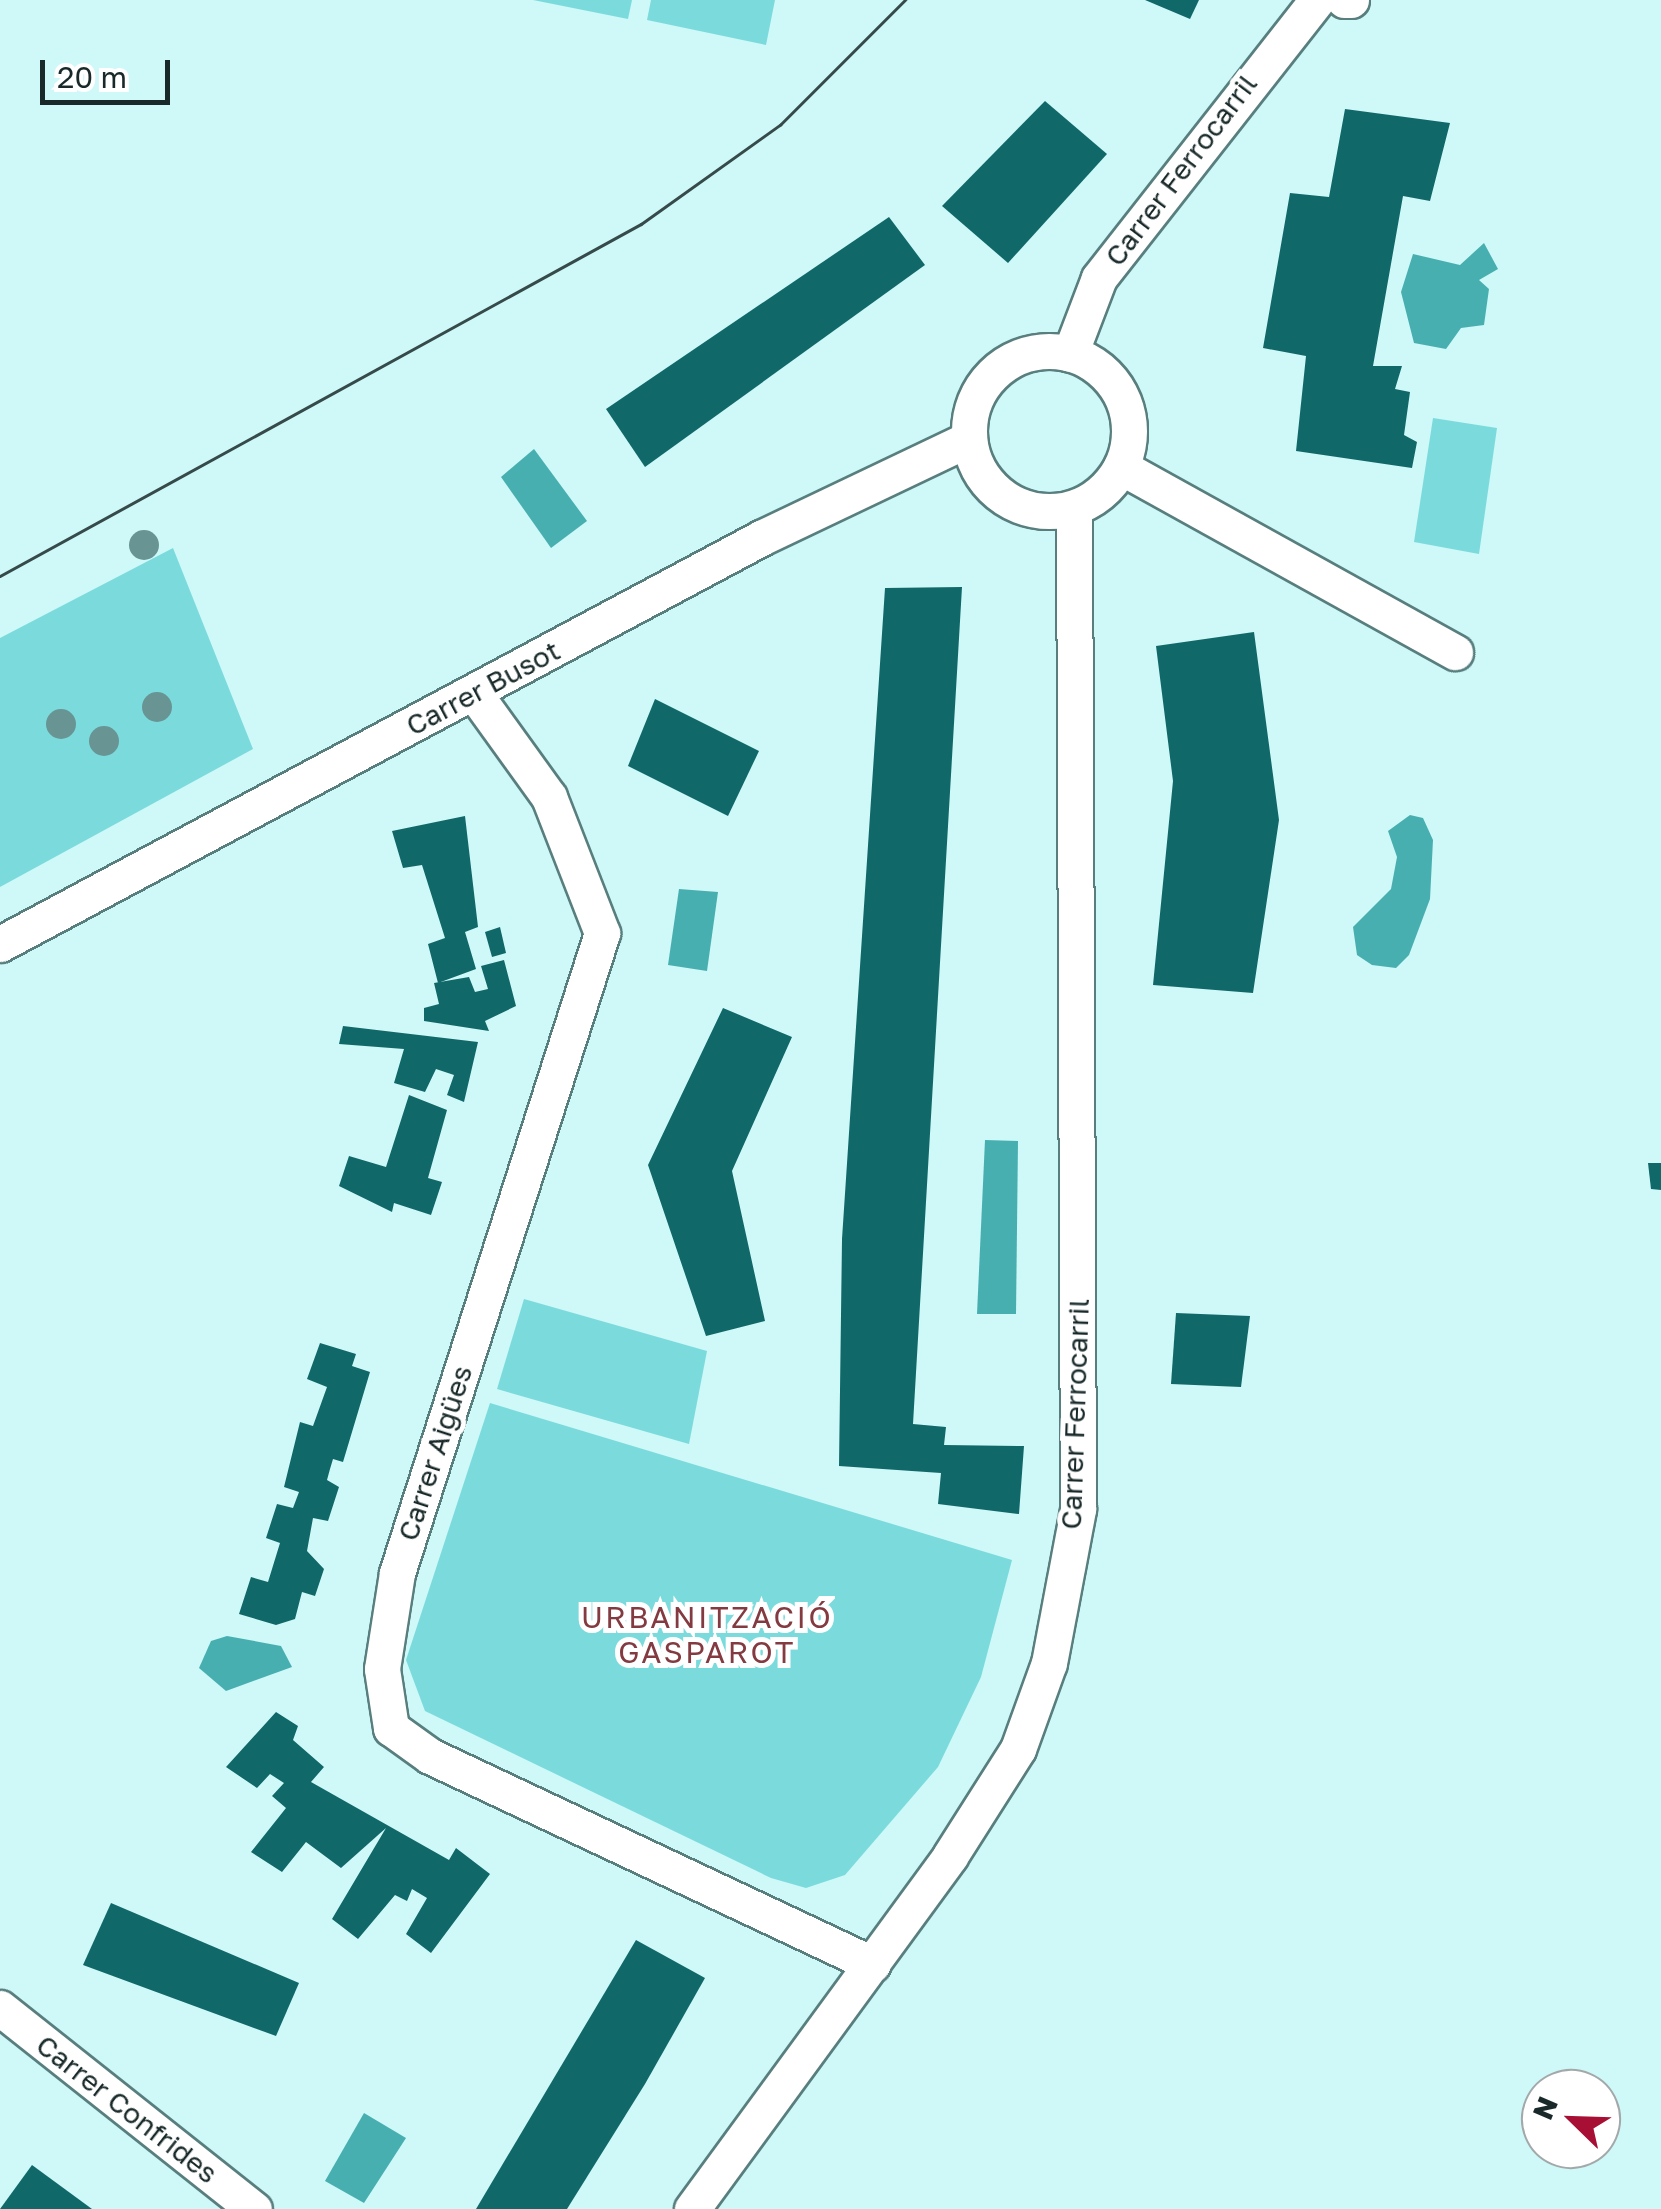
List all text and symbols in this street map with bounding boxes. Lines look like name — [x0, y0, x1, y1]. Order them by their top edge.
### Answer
scale bar — [45, 40, 175, 102]
text: 20 m — [57, 59, 127, 95]
street label: Carrer Ferrocarril — [1098, 68, 1264, 272]
street label: Carrer Busot — [400, 633, 566, 743]
street label: Carrer Ferrocarril — [1054, 1298, 1096, 1530]
street label: Carrer Aigües — [391, 1361, 479, 1545]
district label: URBANITZACIÓ GASPAROT — [581, 1599, 833, 1670]
street label: Carrer Confrides — [30, 2028, 224, 2190]
north arrow — [1521, 2069, 1621, 2169]
text: N — [1525, 2092, 1564, 2124]

